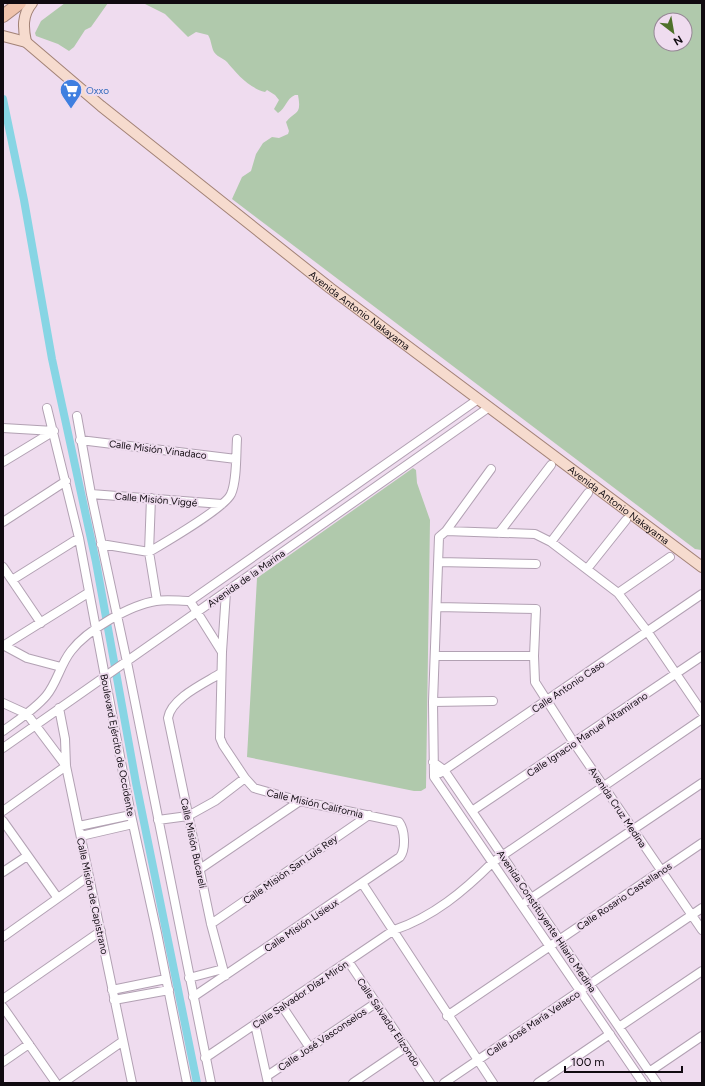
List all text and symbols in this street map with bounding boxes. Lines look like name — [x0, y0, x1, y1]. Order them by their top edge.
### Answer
north arrow — [653, 12, 693, 52]
text: N — [671, 32, 685, 48]
supermarket icon: Oxxo — [58, 77, 84, 110]
place label: Oxxo — [86, 84, 109, 97]
street label: Avenida Antonio Nakayama — [306, 268, 413, 353]
street label: Calle Misión Vinadaco — [108, 437, 208, 462]
street label: Avenida Antonio Nakayama — [565, 463, 672, 547]
street label: Calle Misión Viggé — [114, 489, 198, 510]
street label: Avenida de la Marina — [205, 547, 288, 610]
street label: Calle Antonio Caso — [529, 657, 608, 716]
street label: Boulevard Ejército de Occidente — [97, 673, 138, 818]
street label: Calle Ignacio Manuel Altamirano — [524, 689, 650, 780]
street label: Avenida Cruz Medina — [586, 764, 649, 850]
street label: Calle Misión California — [265, 786, 365, 821]
street label: Calle Misión Bucareli — [178, 797, 209, 889]
street label: Calle Misión San Luis Rey — [240, 831, 341, 907]
street label: Calle Misión de Capistrano — [74, 837, 111, 956]
street label: Avenida Constituyente Hilario Medina — [494, 848, 599, 995]
street label: Calle Rosario Castellanos — [574, 859, 675, 933]
street label: Calle Misión Lisieux — [262, 896, 341, 955]
street label: Calle Salvador Díaz Mirón — [250, 957, 351, 1031]
street label: Calle Salvador Elizondo — [354, 975, 423, 1069]
street label: Calle José María Velasco — [484, 987, 583, 1060]
street label: Calle José Vasconselos — [276, 1005, 369, 1074]
scale bar — [565, 1048, 682, 1074]
text: 100 m — [571, 1055, 605, 1069]

